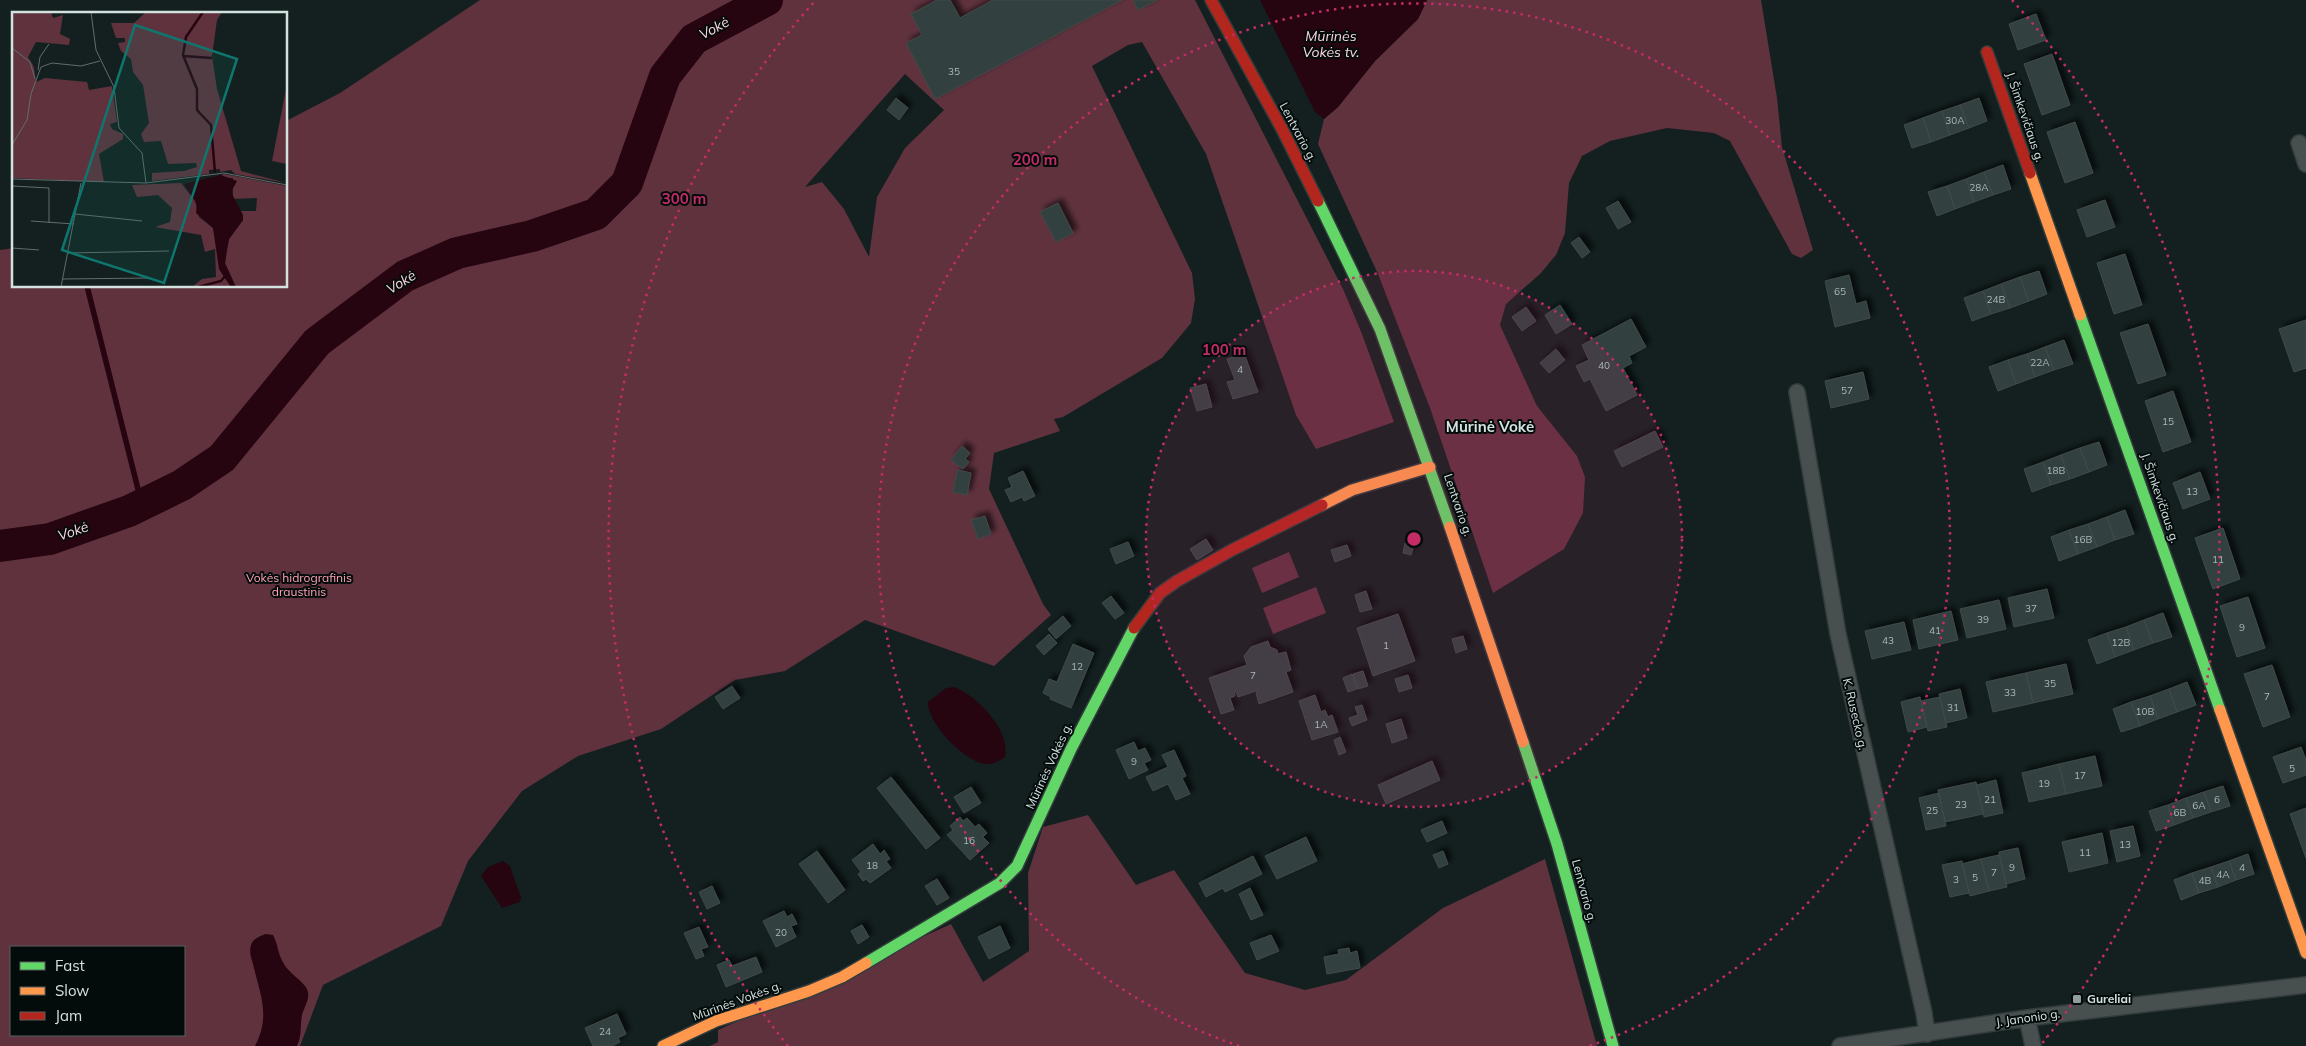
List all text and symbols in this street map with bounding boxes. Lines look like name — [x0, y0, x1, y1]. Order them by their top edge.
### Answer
inset map — [12, 12, 288, 288]
water label: Vokė — [696, 12, 733, 43]
water label: Mūrinės Vokės tv. — [1302, 27, 1360, 61]
house number: 35 — [948, 65, 960, 78]
street label: J. Šimkevičiaus g. — [2003, 70, 2048, 164]
street label: Lentvario g. — [1277, 100, 1320, 164]
house number: 30A — [1945, 114, 1965, 127]
text: 200 m — [1013, 150, 1057, 169]
house number: 28A — [1969, 181, 1989, 194]
text: 300 m — [662, 189, 706, 208]
water label: Vokė — [383, 266, 419, 298]
house number: 65 — [1834, 285, 1846, 298]
house number: 24B — [1987, 293, 2006, 306]
text: 100 m — [1202, 340, 1246, 359]
house number: 22A — [2030, 356, 2050, 369]
house number: 40 — [1598, 359, 1610, 372]
house number: 4 — [1237, 363, 1243, 376]
house number: 57 — [1841, 384, 1853, 397]
house number: 15 — [2162, 415, 2174, 428]
district label: Mūrinė Vokė — [1446, 417, 1534, 436]
street label: J. Šimkevičiaus g. — [2138, 451, 2183, 545]
house number: 18B — [2047, 464, 2066, 477]
street label: Lentvario g. — [1441, 472, 1476, 538]
house number: 13 — [2186, 485, 2198, 498]
water label: Vokė — [55, 517, 91, 545]
centre of rings — [1405, 530, 1423, 548]
house number: 16B — [2074, 533, 2093, 546]
house number: 11 — [2212, 553, 2224, 566]
park label: Vokės hidrografinis draustinis — [246, 570, 352, 599]
house number: 37 — [2025, 602, 2037, 615]
house number: 39 — [1977, 613, 1989, 626]
house number: 9 — [2239, 621, 2245, 634]
house number: 41 — [1929, 624, 1941, 637]
house number: 43 — [1882, 634, 1894, 647]
house number: 12B — [2112, 636, 2131, 649]
house number: 1 — [1383, 639, 1389, 652]
house number: 12 — [1071, 660, 1083, 673]
house number: 7 — [1250, 669, 1256, 682]
street label: K. Rusecko g. — [1840, 677, 1871, 751]
house number: 35 — [2044, 677, 2056, 690]
house number: 33 — [2004, 686, 2016, 699]
house number: 7 — [2264, 690, 2270, 703]
house number: 31 — [1947, 701, 1959, 714]
house number: 10B — [2136, 705, 2155, 718]
house number: 1A — [1314, 718, 1328, 731]
street label: Mūrinės Vokės g. — [1022, 720, 1075, 811]
house number: 9 — [1131, 755, 1137, 768]
house number: 5 — [2289, 762, 2295, 775]
house number: 17 — [2074, 769, 2086, 782]
house number: 19 — [2038, 777, 2050, 790]
house number: 21 — [1984, 793, 1996, 806]
house number: 6 — [2214, 793, 2220, 806]
house number: 23 — [1955, 798, 1967, 811]
house number: 6A — [2192, 799, 2206, 812]
house number: 25 — [1926, 804, 1938, 817]
house number: 6B — [2174, 806, 2187, 819]
house number: 16 — [963, 834, 975, 847]
house number: 13 — [2119, 838, 2131, 851]
house number: 11 — [2079, 846, 2091, 859]
street label: Lentvario g. — [1569, 858, 1600, 924]
house number: 18 — [866, 859, 878, 872]
house number: 9 — [2009, 861, 2015, 874]
house number: 4 — [2239, 861, 2245, 874]
house number: 7 — [1991, 866, 1997, 879]
house number: 4A — [2216, 868, 2230, 881]
house number: 5 — [1972, 871, 1978, 884]
house number: 3 — [1953, 873, 1959, 886]
house number: 4B — [2199, 874, 2212, 887]
house number: 20 — [775, 926, 787, 939]
legend — [10, 946, 185, 1036]
text: Fast — [55, 956, 85, 975]
street label: Mūrinės Vokės g. — [690, 978, 783, 1024]
text: Slow — [55, 981, 89, 1000]
place label: Gureliai — [2087, 991, 2131, 1006]
marker: Gureliai — [2071, 993, 2083, 1005]
text: Jam — [55, 1006, 82, 1025]
street label: J. Janonio g. — [1995, 1006, 2061, 1029]
house number: 24 — [599, 1025, 611, 1038]

